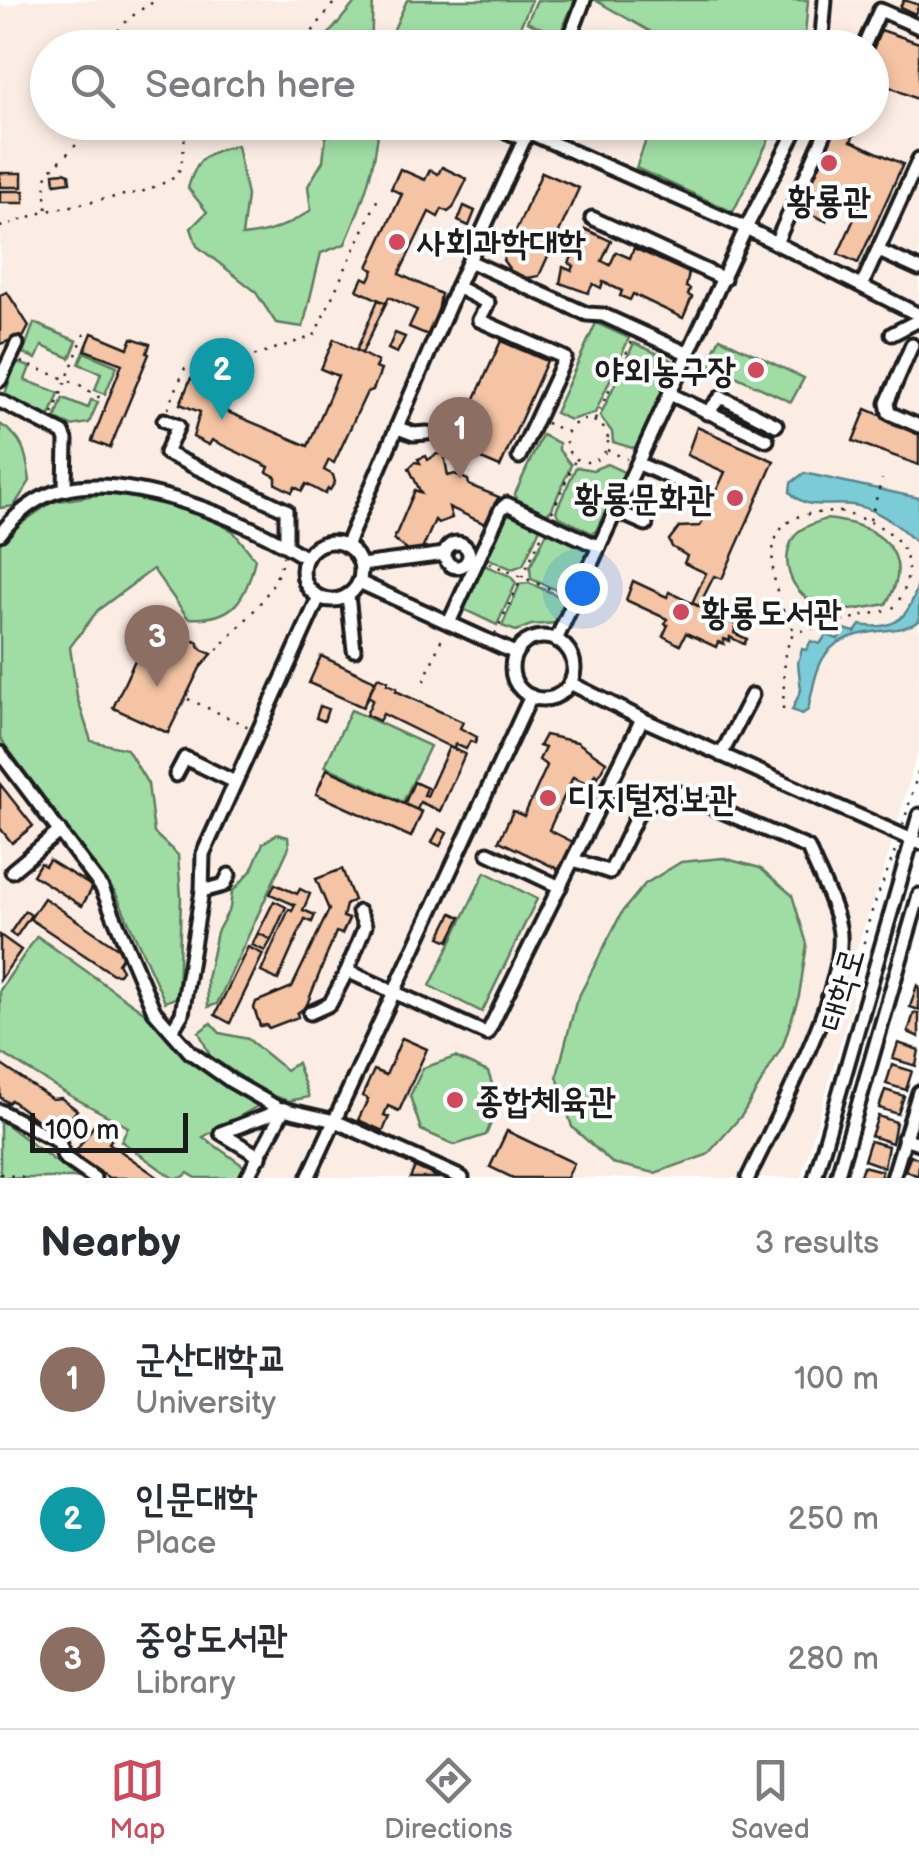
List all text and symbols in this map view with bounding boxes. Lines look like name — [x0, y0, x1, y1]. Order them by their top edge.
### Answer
search box — [30, 30, 889, 140]
icon: search — [65, 58, 120, 113]
text: Search here — [145, 63, 356, 108]
marker: 황룡관 — [818, 152, 840, 174]
place label: 황룡관 — [787, 180, 871, 223]
place label: 사회과학대학 — [416, 222, 586, 265]
marker: 사회과학대학 — [386, 231, 408, 253]
pin: 2 — [190, 338, 254, 420]
place label: 야외농구장 — [595, 350, 736, 393]
marker: 야외농구장 — [745, 359, 767, 381]
pin: 1 — [428, 396, 492, 479]
place label: 황룡문화관 — [574, 478, 715, 521]
marker: 황룡문화관 — [724, 487, 746, 509]
your location — [557, 563, 608, 614]
place label: 황룡도서관 — [701, 592, 842, 635]
marker: 황룡도서관 — [670, 601, 692, 623]
pin: 3 — [124, 604, 190, 687]
place label: 디지털정보관 — [568, 778, 737, 821]
marker: 디지털정보관 — [537, 787, 559, 809]
street label: 대학로 — [810, 943, 875, 1036]
place label: 종합체육관 — [475, 1080, 616, 1123]
marker: 종합체육관 — [444, 1089, 466, 1111]
scale bar — [30, 1108, 188, 1152]
text: 100 m — [45, 1114, 119, 1147]
text: Nearby — [40, 1218, 180, 1269]
text: 3 results — [755, 1224, 879, 1263]
text: 군산대학교 — [135, 1337, 288, 1382]
text: 1 — [66, 1360, 79, 1399]
text: 100 m — [794, 1360, 879, 1399]
text: University — [135, 1384, 276, 1423]
text: 인문대학 — [135, 1477, 257, 1522]
text: 2 — [63, 1500, 82, 1539]
text: 250 m — [788, 1500, 879, 1539]
text: Place — [135, 1524, 216, 1563]
text: 중앙도서관 — [135, 1617, 288, 1662]
text: 3 — [63, 1640, 82, 1679]
text: 280 m — [788, 1640, 879, 1679]
text: Library — [135, 1664, 236, 1703]
tab: Map — [109, 1753, 166, 1846]
tab: Directions — [384, 1753, 513, 1846]
tab: Saved — [731, 1753, 810, 1846]

